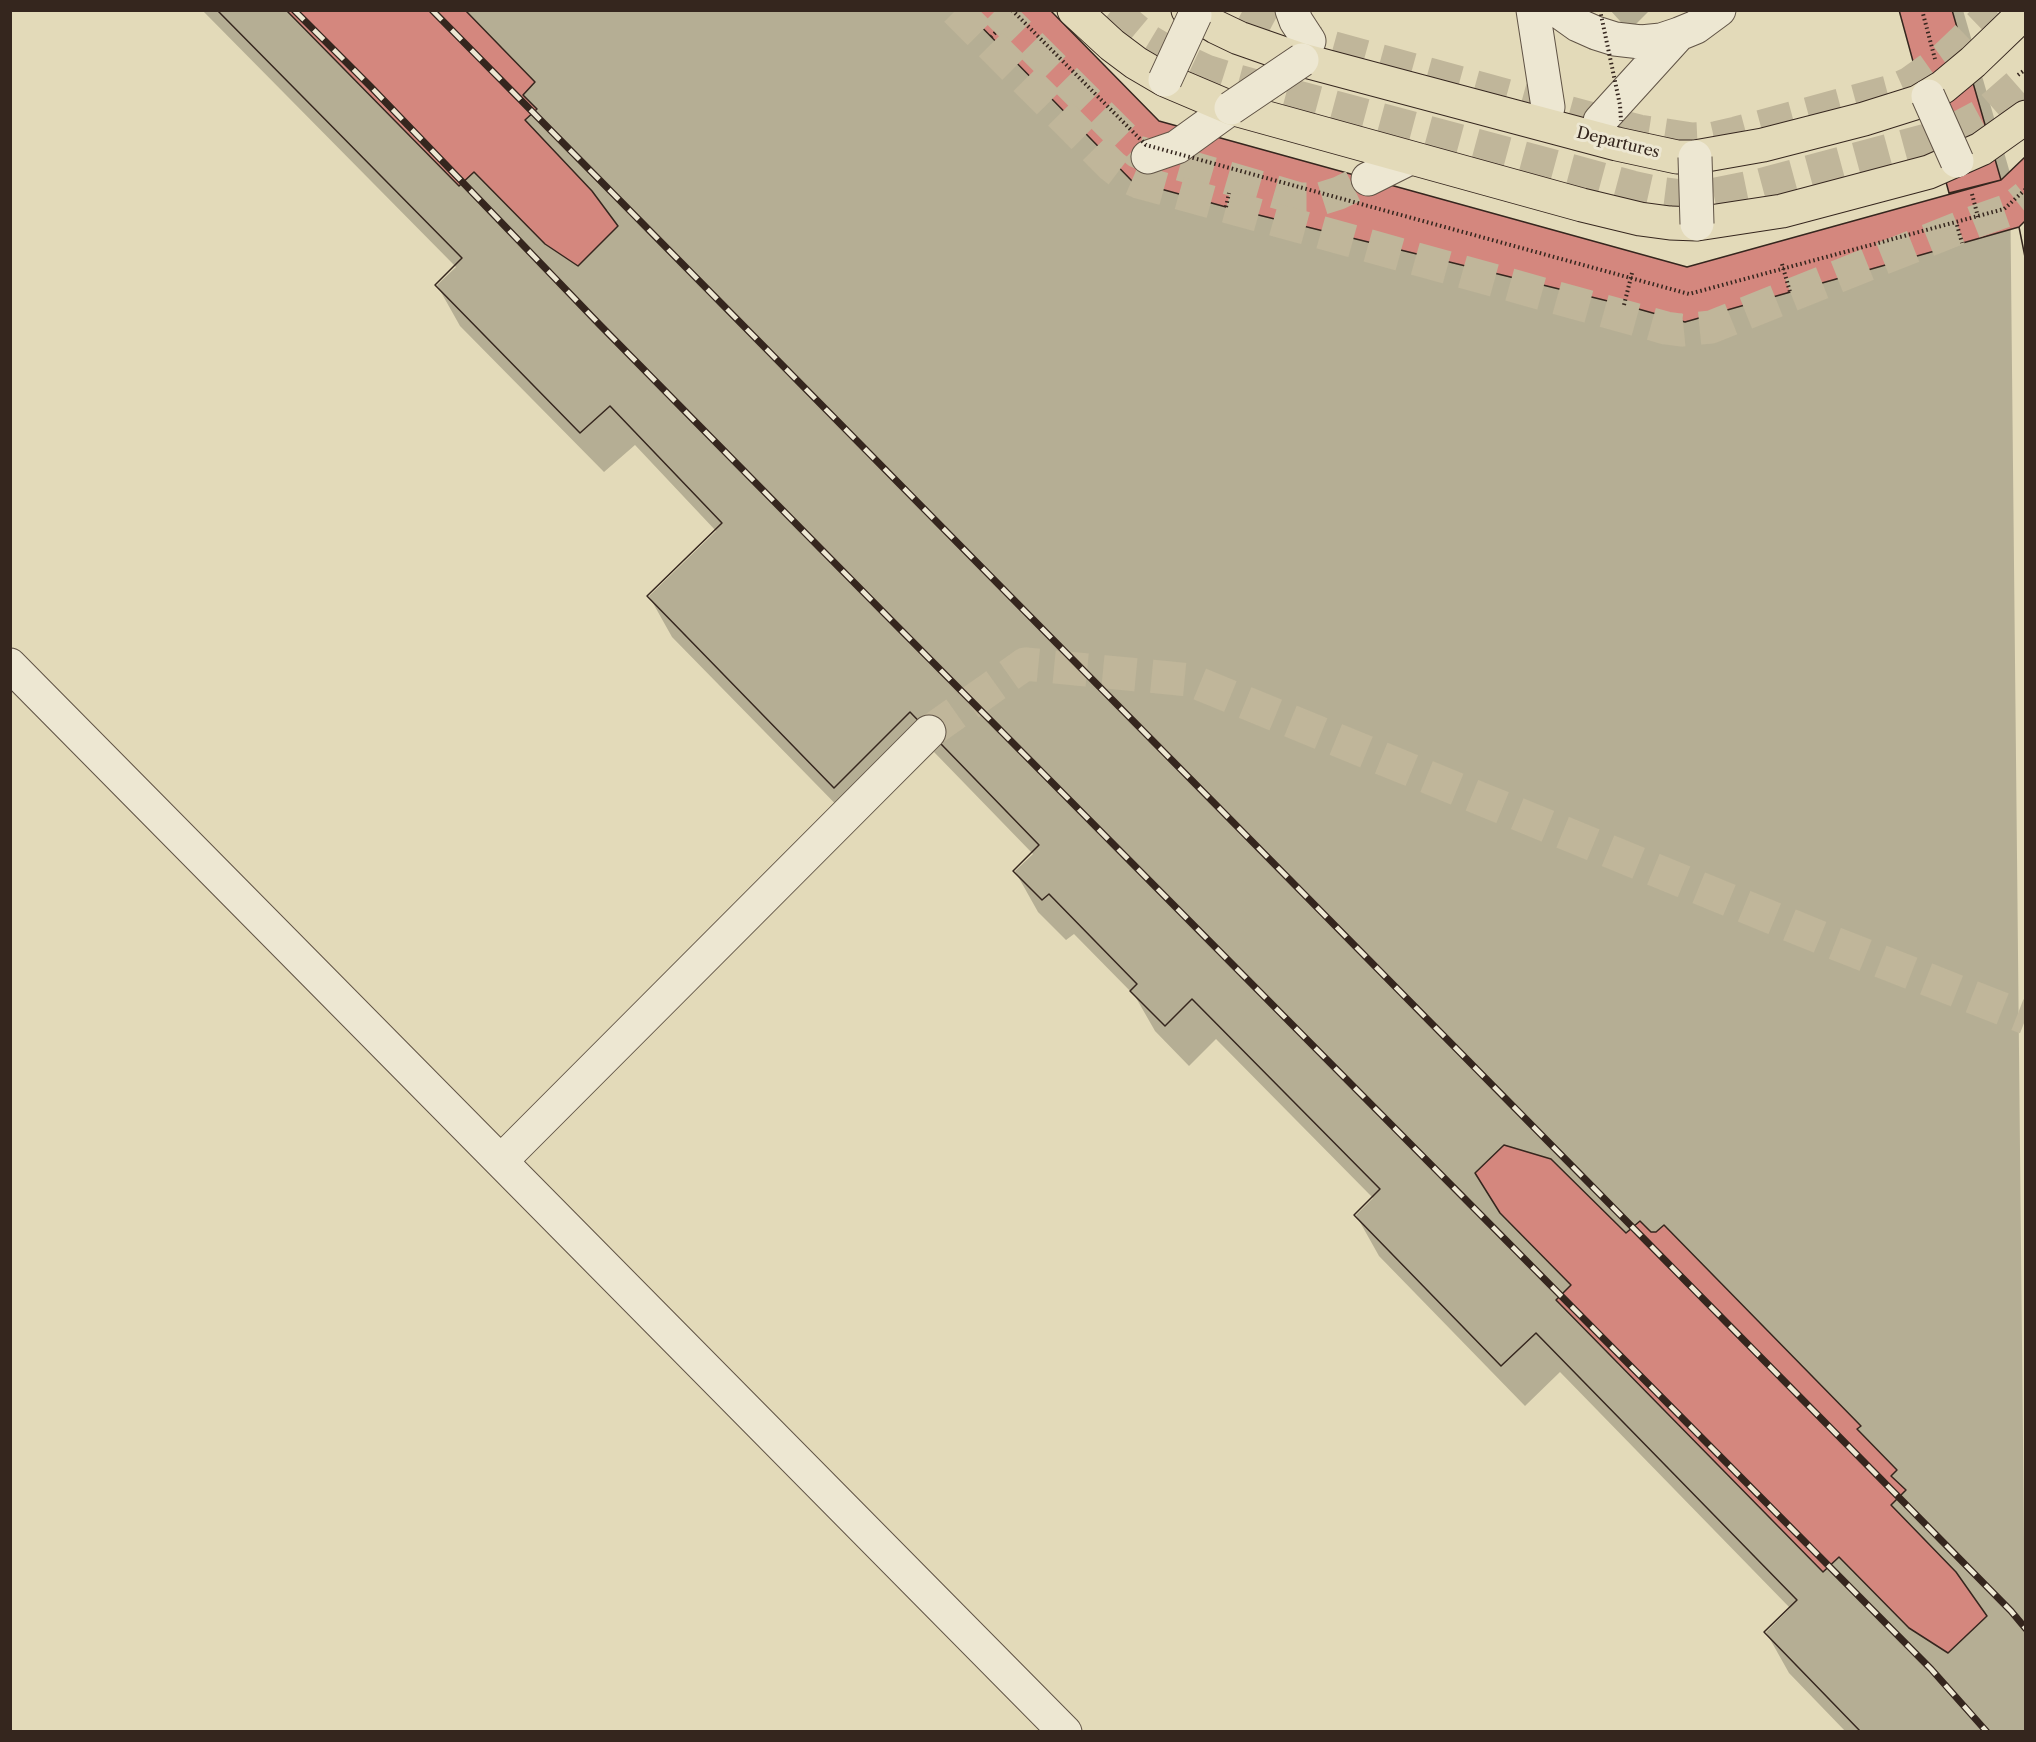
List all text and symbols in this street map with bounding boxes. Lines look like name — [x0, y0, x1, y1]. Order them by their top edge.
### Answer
street label: Departures — [1574, 123, 1662, 163]

